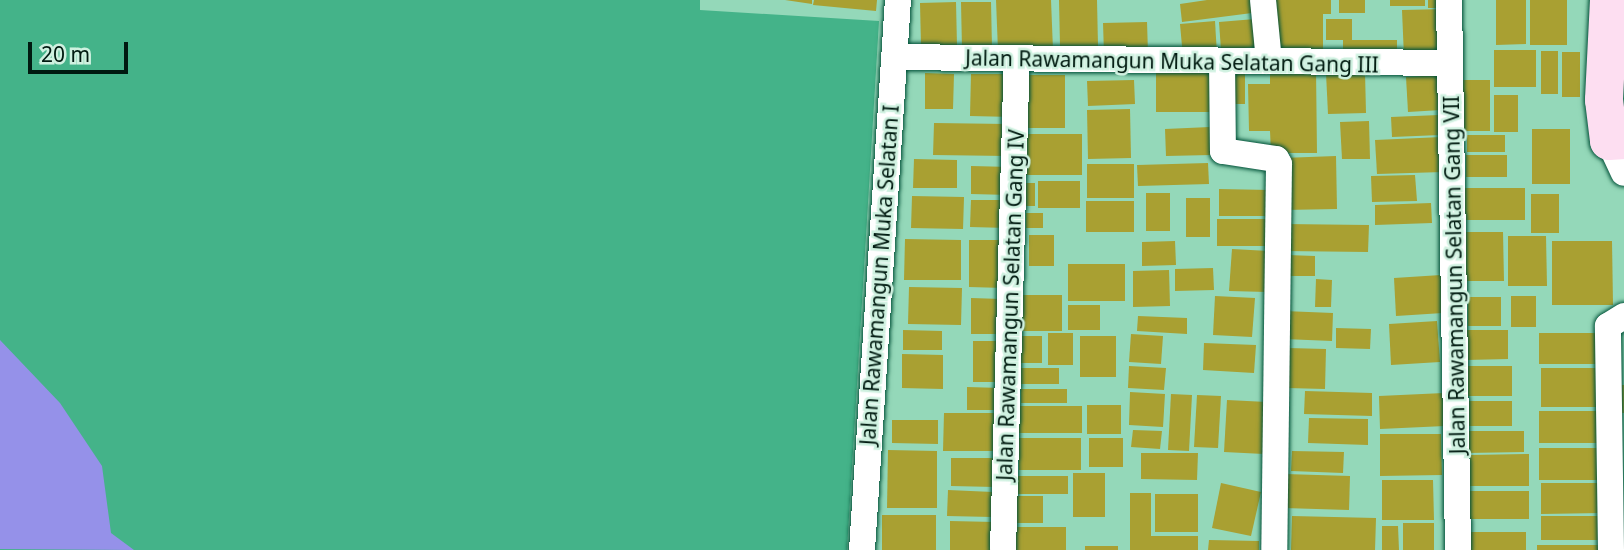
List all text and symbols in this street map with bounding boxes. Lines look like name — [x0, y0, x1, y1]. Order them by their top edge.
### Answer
scale bar — [32, 28, 131, 72]
text: 20 m — [41, 40, 90, 68]
street label: Jalan Rawamangun Muka Selatan Gang III — [965, 45, 1379, 77]
street label: Jalan Rawamangun Selatan Gang VII — [1438, 95, 1470, 455]
street label: Jalan Rawamangun Muka Selatan I — [855, 104, 903, 446]
street label: Jalan Rawamangun Selatan Gang IV — [991, 129, 1029, 481]

